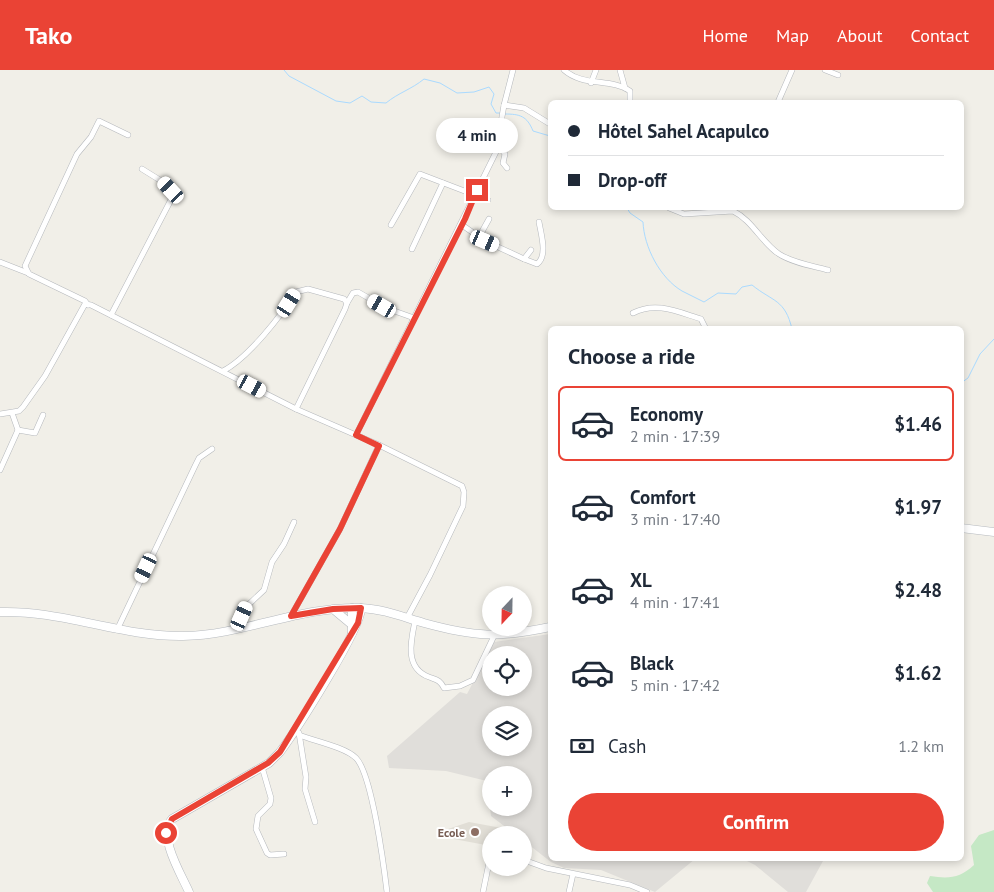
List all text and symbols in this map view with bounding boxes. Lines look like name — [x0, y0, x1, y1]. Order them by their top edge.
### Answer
text: Tako — [25, 20, 72, 51]
text: Home — [702, 24, 748, 47]
text: Map — [776, 24, 809, 47]
text: About — [837, 24, 883, 47]
text: Contact — [911, 24, 969, 47]
callout: 4 min — [436, 118, 518, 152]
text: Hôtel Sahel Acapulco — [598, 119, 769, 143]
text: 4 min — [457, 125, 497, 145]
text: Drop-off — [598, 168, 666, 192]
car — [155, 174, 186, 206]
route end — [466, 179, 488, 201]
car — [468, 228, 501, 254]
car — [274, 286, 303, 320]
car — [365, 292, 398, 320]
text: Choose a ride — [568, 342, 695, 370]
car — [235, 372, 268, 400]
icon: car — [570, 401, 615, 446]
text: Economy — [630, 402, 703, 426]
text: $1.46 — [894, 412, 942, 436]
text: 2 min · 17:39 — [630, 426, 720, 446]
icon: car — [570, 484, 615, 529]
text: Comfort — [630, 485, 696, 509]
text: $1.97 — [894, 495, 942, 519]
text: 3 min · 17:40 — [630, 509, 720, 529]
car — [132, 551, 159, 585]
icon: car — [570, 567, 615, 612]
text: XL — [630, 568, 652, 592]
text: $2.48 — [894, 578, 942, 602]
north arrow — [482, 586, 532, 636]
map controls — [482, 586, 532, 876]
text: 4 min · 17:41 — [630, 592, 720, 612]
car — [229, 599, 254, 633]
button: locate — [482, 646, 532, 696]
icon: car — [570, 650, 615, 695]
text: Black — [630, 651, 674, 675]
text: $1.62 — [894, 661, 942, 685]
text: 5 min · 17:42 — [630, 675, 720, 695]
button: layers — [482, 706, 532, 756]
icon: cash — [568, 732, 596, 760]
text: Cash — [608, 734, 646, 758]
text: 1.2 km — [898, 736, 944, 756]
button: + — [482, 766, 532, 816]
button: Confirm — [568, 793, 944, 851]
route start — [155, 822, 177, 844]
place label: Ecole — [438, 825, 465, 840]
marker: Ecole — [469, 826, 481, 838]
button: − — [482, 826, 532, 876]

